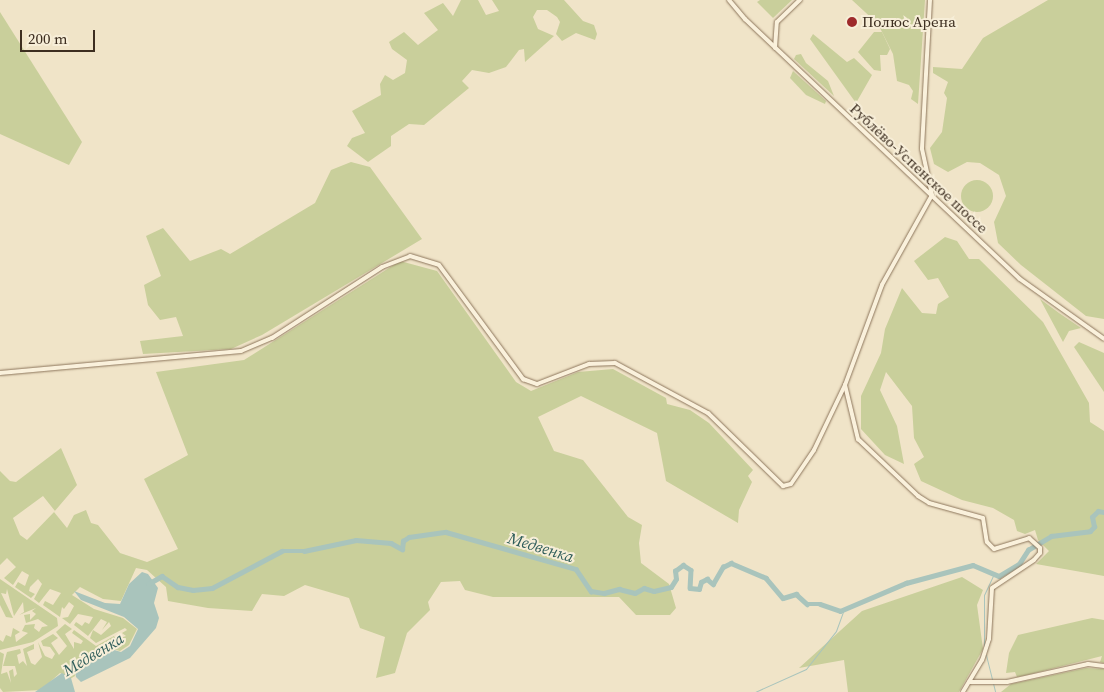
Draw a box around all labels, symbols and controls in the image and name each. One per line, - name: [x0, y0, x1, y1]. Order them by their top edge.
- place label: Полюс Арена: [862, 13, 956, 31]
- marker: Полюс Арена: [846, 16, 858, 28]
- scale bar: [22, 20, 98, 52]
- text: 200 m: [28, 28, 68, 49]
- street label: Рублёво-Успенское шоссе: [846, 99, 992, 237]
- water label: Медвенка: [506, 528, 576, 566]
- water label: Медвенка: [59, 628, 127, 680]

